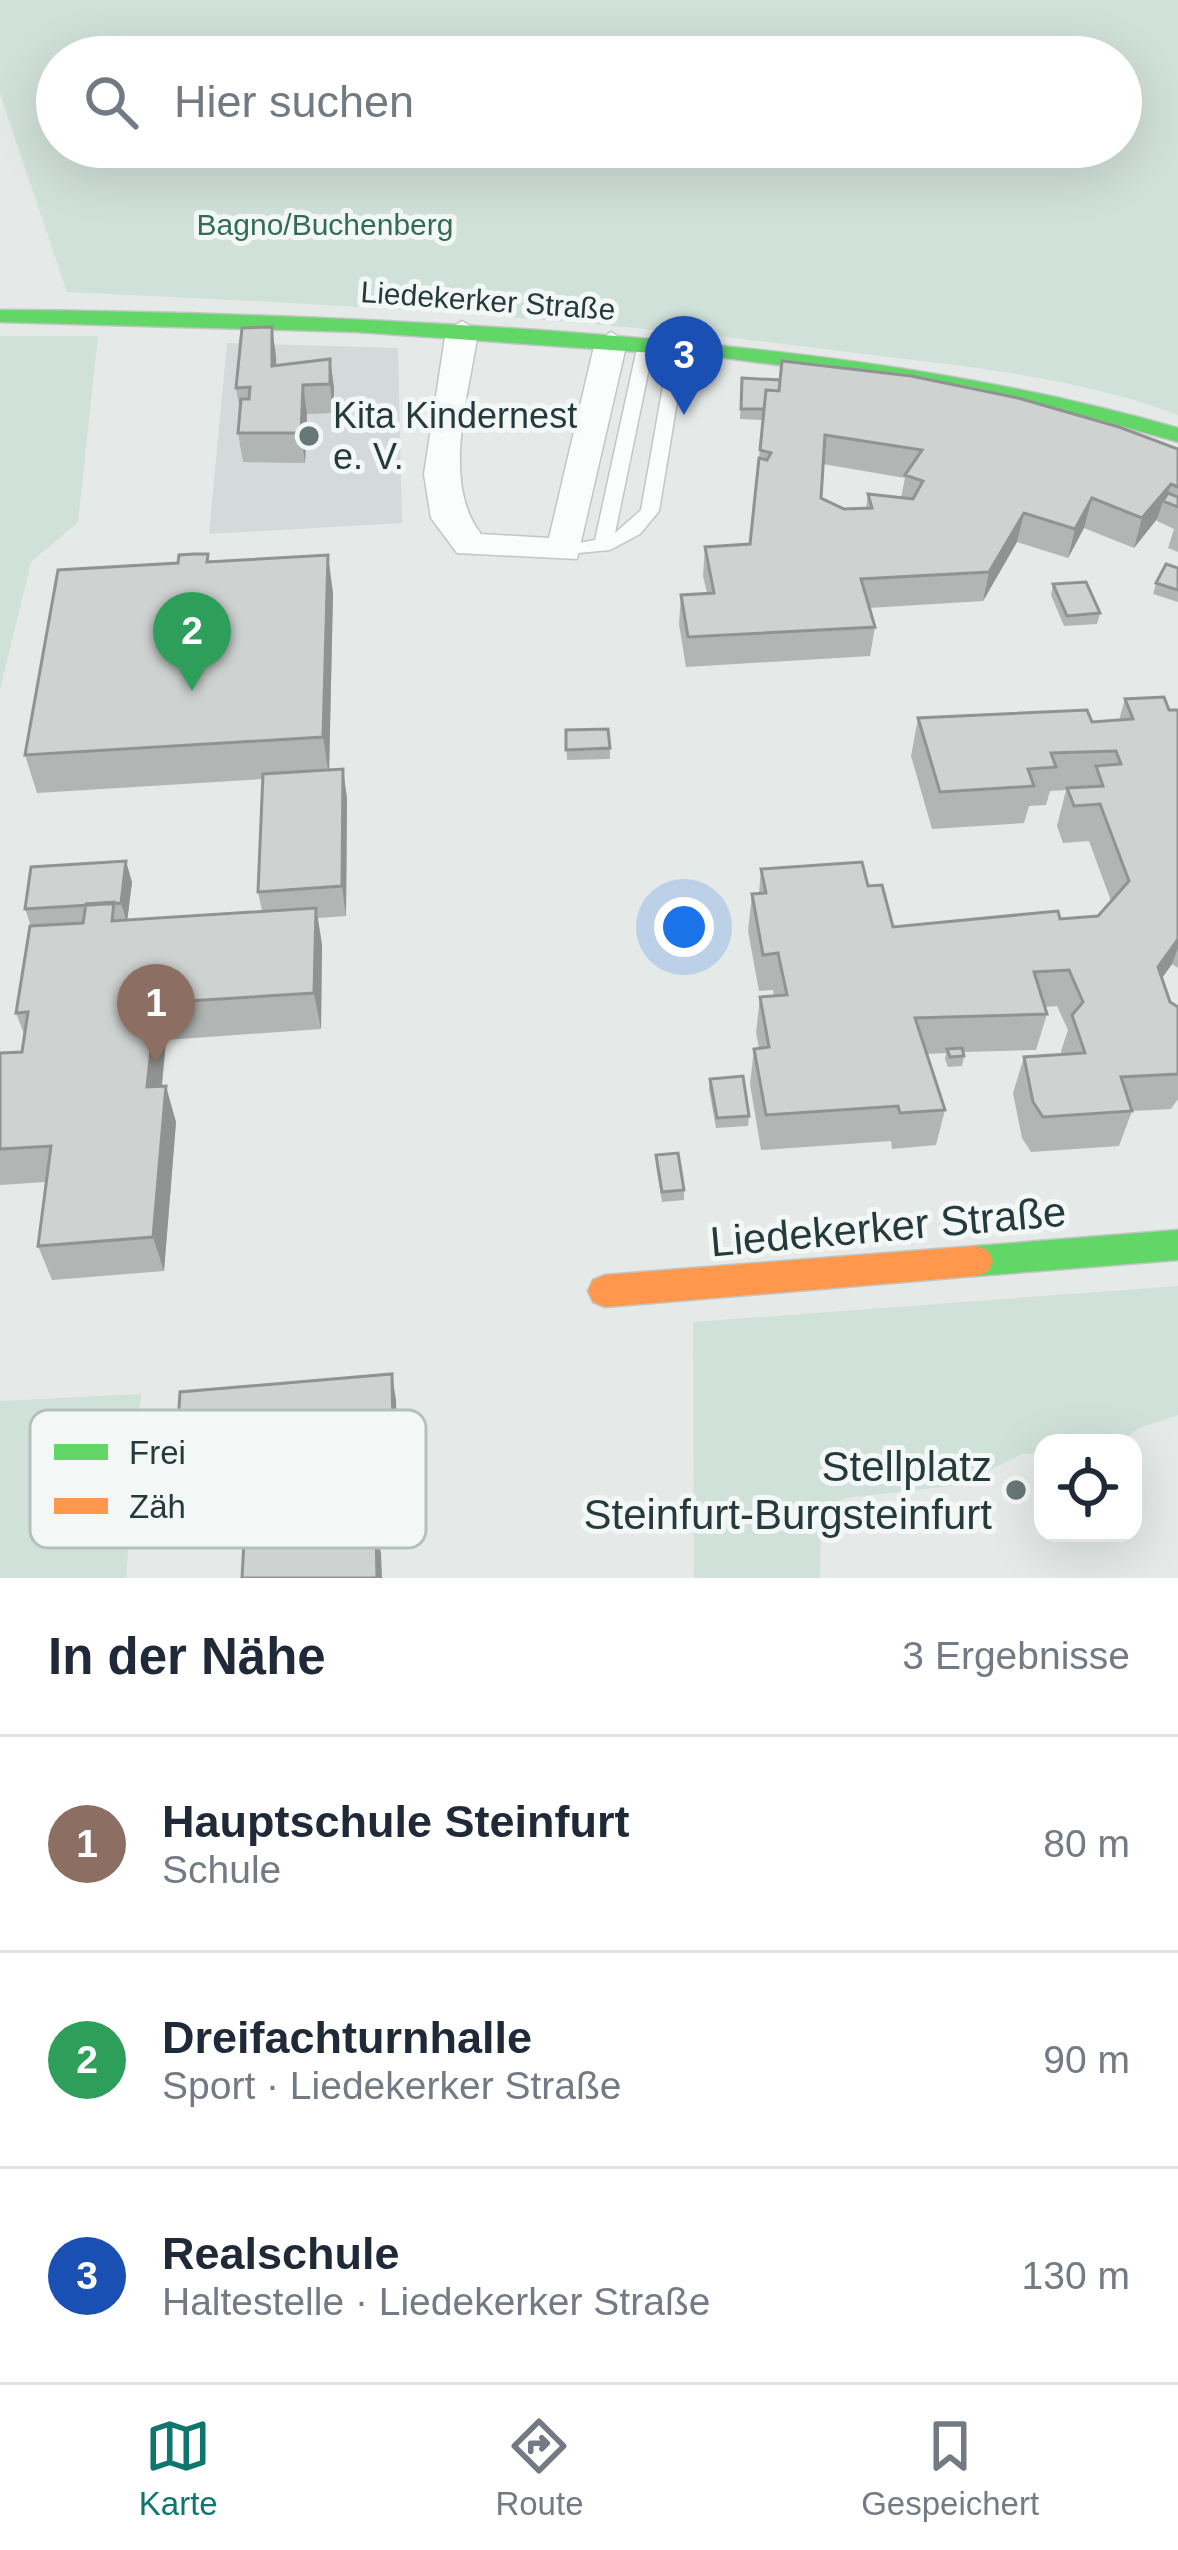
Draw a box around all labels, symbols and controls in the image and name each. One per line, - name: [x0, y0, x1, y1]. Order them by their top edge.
- search box: [36, 36, 1142, 168]
- icon: search: [78, 69, 144, 135]
- text: Hier suchen: [174, 76, 414, 127]
- park label: Bagno/Buchenberg: [197, 208, 453, 241]
- street label: Liedekerker Straße: [360, 275, 616, 326]
- pin: 3: [645, 316, 723, 415]
- place label: Kita Kindernest e. V.: [333, 395, 577, 477]
- marker: Kita Kindernest e. V.: [296, 423, 322, 449]
- pin: 2: [153, 592, 231, 691]
- your location: [654, 897, 714, 957]
- pin: 1: [117, 964, 195, 1063]
- street label: Liedekerker Straße: [708, 1188, 1068, 1265]
- legend: [30, 1410, 426, 1548]
- text: Frei: [129, 1434, 186, 1471]
- map controls: [1034, 1434, 1142, 1542]
- button: locate: [1034, 1434, 1142, 1542]
- place label: Stellplatz Steinfurt-Burgsteinfurt: [583, 1443, 992, 1538]
- marker: Stellplatz Steinfurt-Burgsteinfurt: [1003, 1477, 1029, 1503]
- text: Zäh: [129, 1488, 186, 1525]
- text: In der Nähe: [48, 1628, 326, 1685]
- text: 3 Ergebnisse: [902, 1634, 1130, 1677]
- text: Hauptschule Steinfurt: [162, 1796, 630, 1847]
- text: 1: [76, 1822, 98, 1865]
- text: 80 m: [1043, 1822, 1130, 1865]
- text: Schule: [162, 1848, 281, 1891]
- text: Dreifachturnhalle: [162, 2012, 532, 2063]
- text: 2: [76, 2038, 98, 2081]
- text: 90 m: [1043, 2038, 1130, 2081]
- text: Sport · Liedekerker Straße: [162, 2064, 622, 2107]
- text: Realschule: [162, 2228, 400, 2279]
- text: 3: [76, 2254, 98, 2297]
- text: 130 m: [1022, 2254, 1130, 2297]
- text: Haltestelle · Liedekerker Straße: [162, 2280, 710, 2323]
- tab: Karte: [139, 2413, 218, 2523]
- tab: Route: [495, 2413, 583, 2523]
- tab: Gespeichert: [861, 2413, 1039, 2523]

